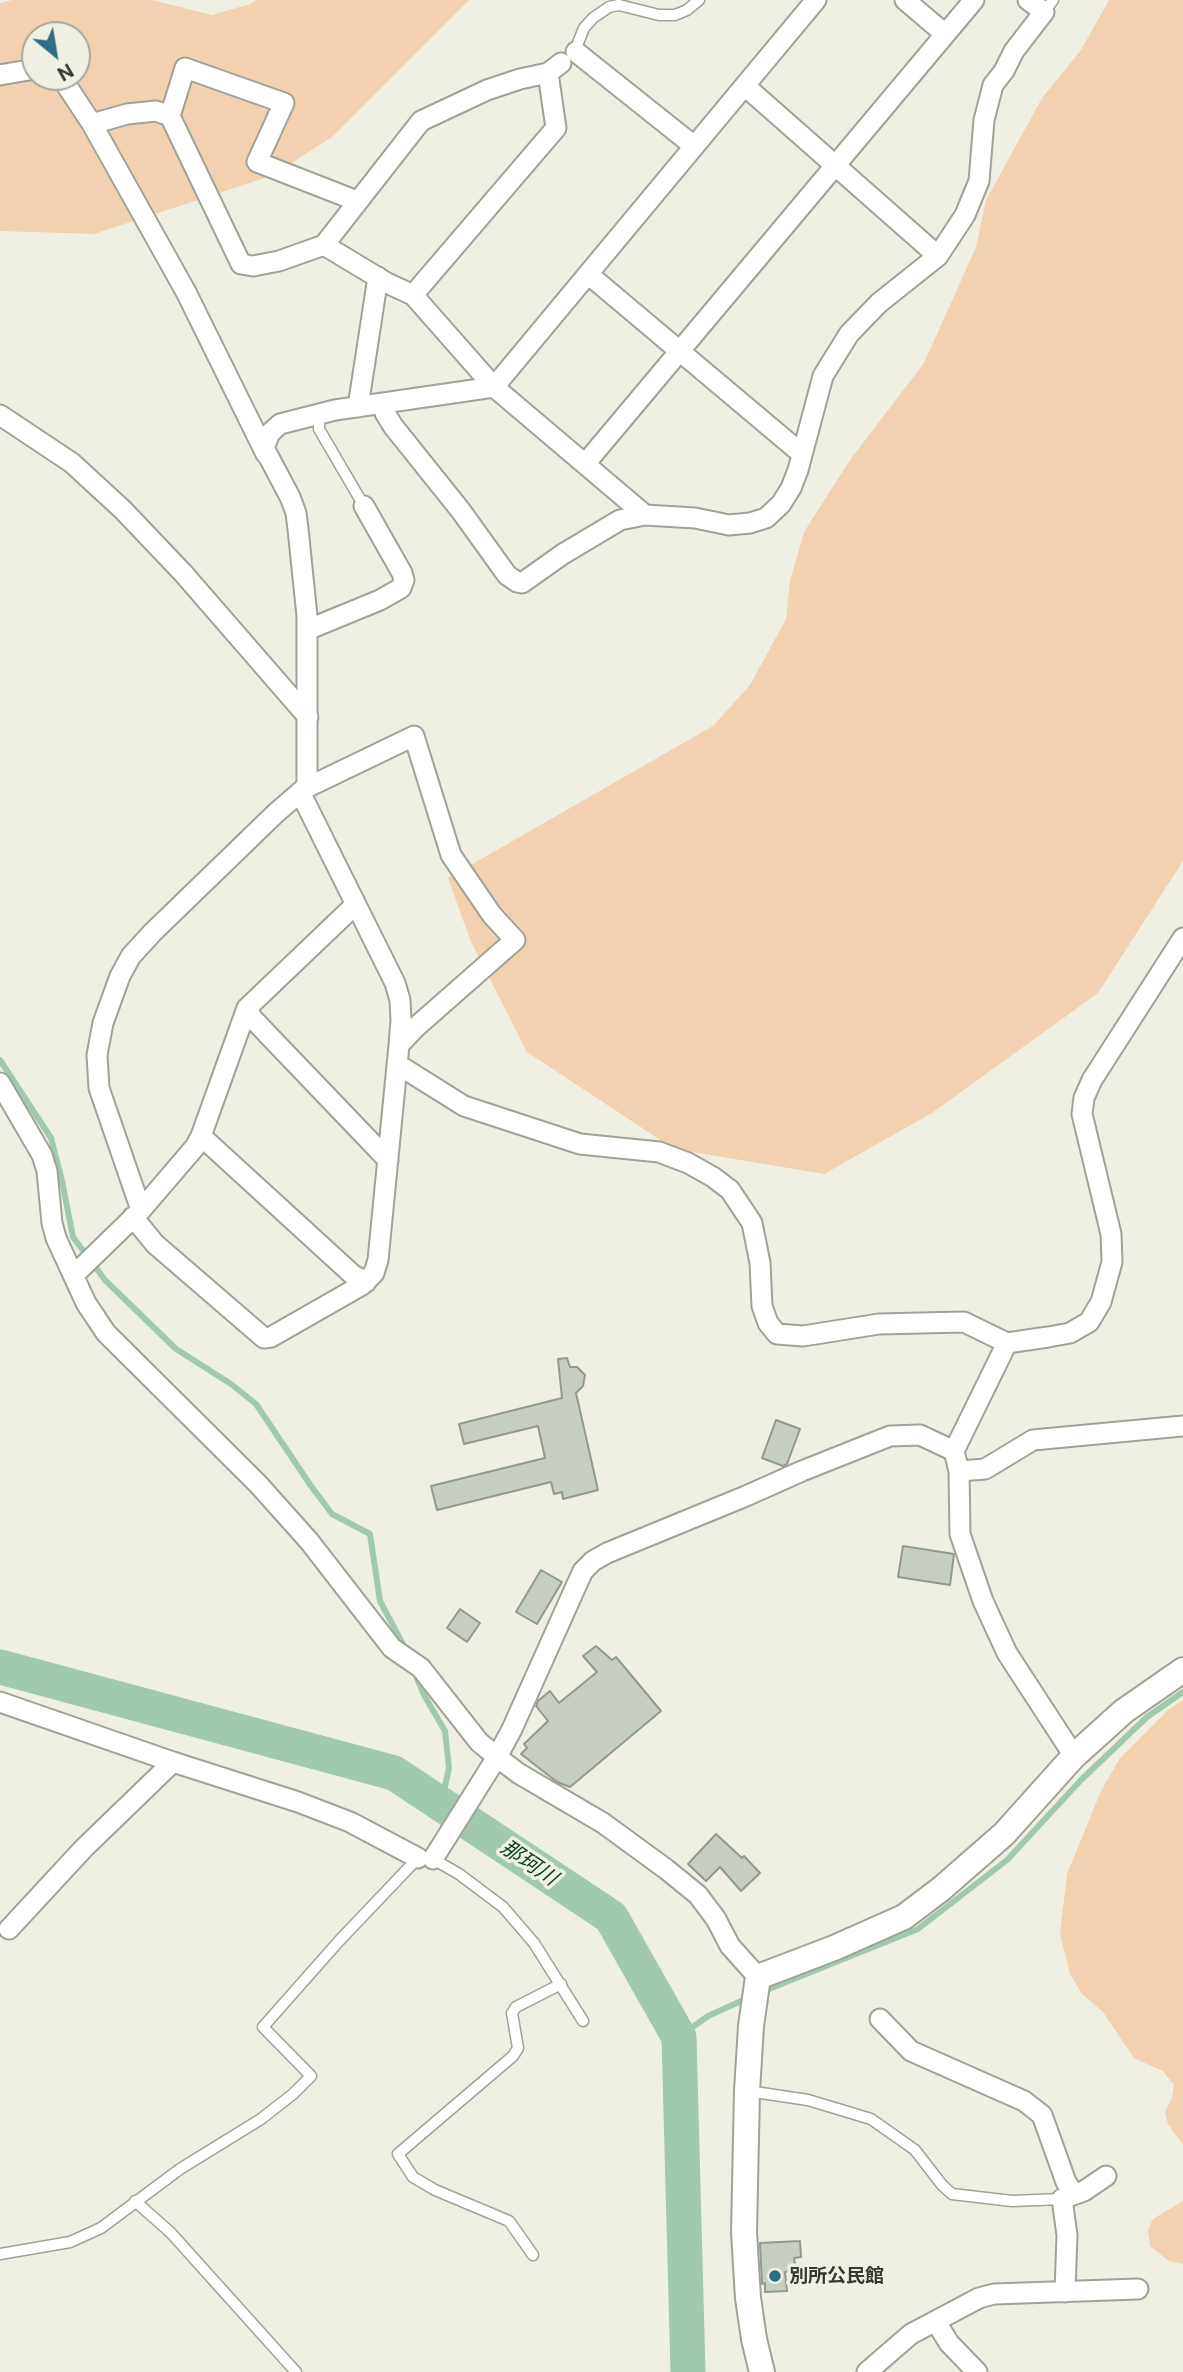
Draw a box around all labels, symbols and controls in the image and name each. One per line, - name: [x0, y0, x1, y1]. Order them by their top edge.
- north arrow: [21, 21, 91, 91]
- text: N: [54, 59, 77, 86]
- water label: 那珂川: [496, 1835, 562, 1891]
- place label: 別所公民館: [789, 2265, 884, 2287]
- marker: 別所公民館: [767, 2268, 783, 2284]

